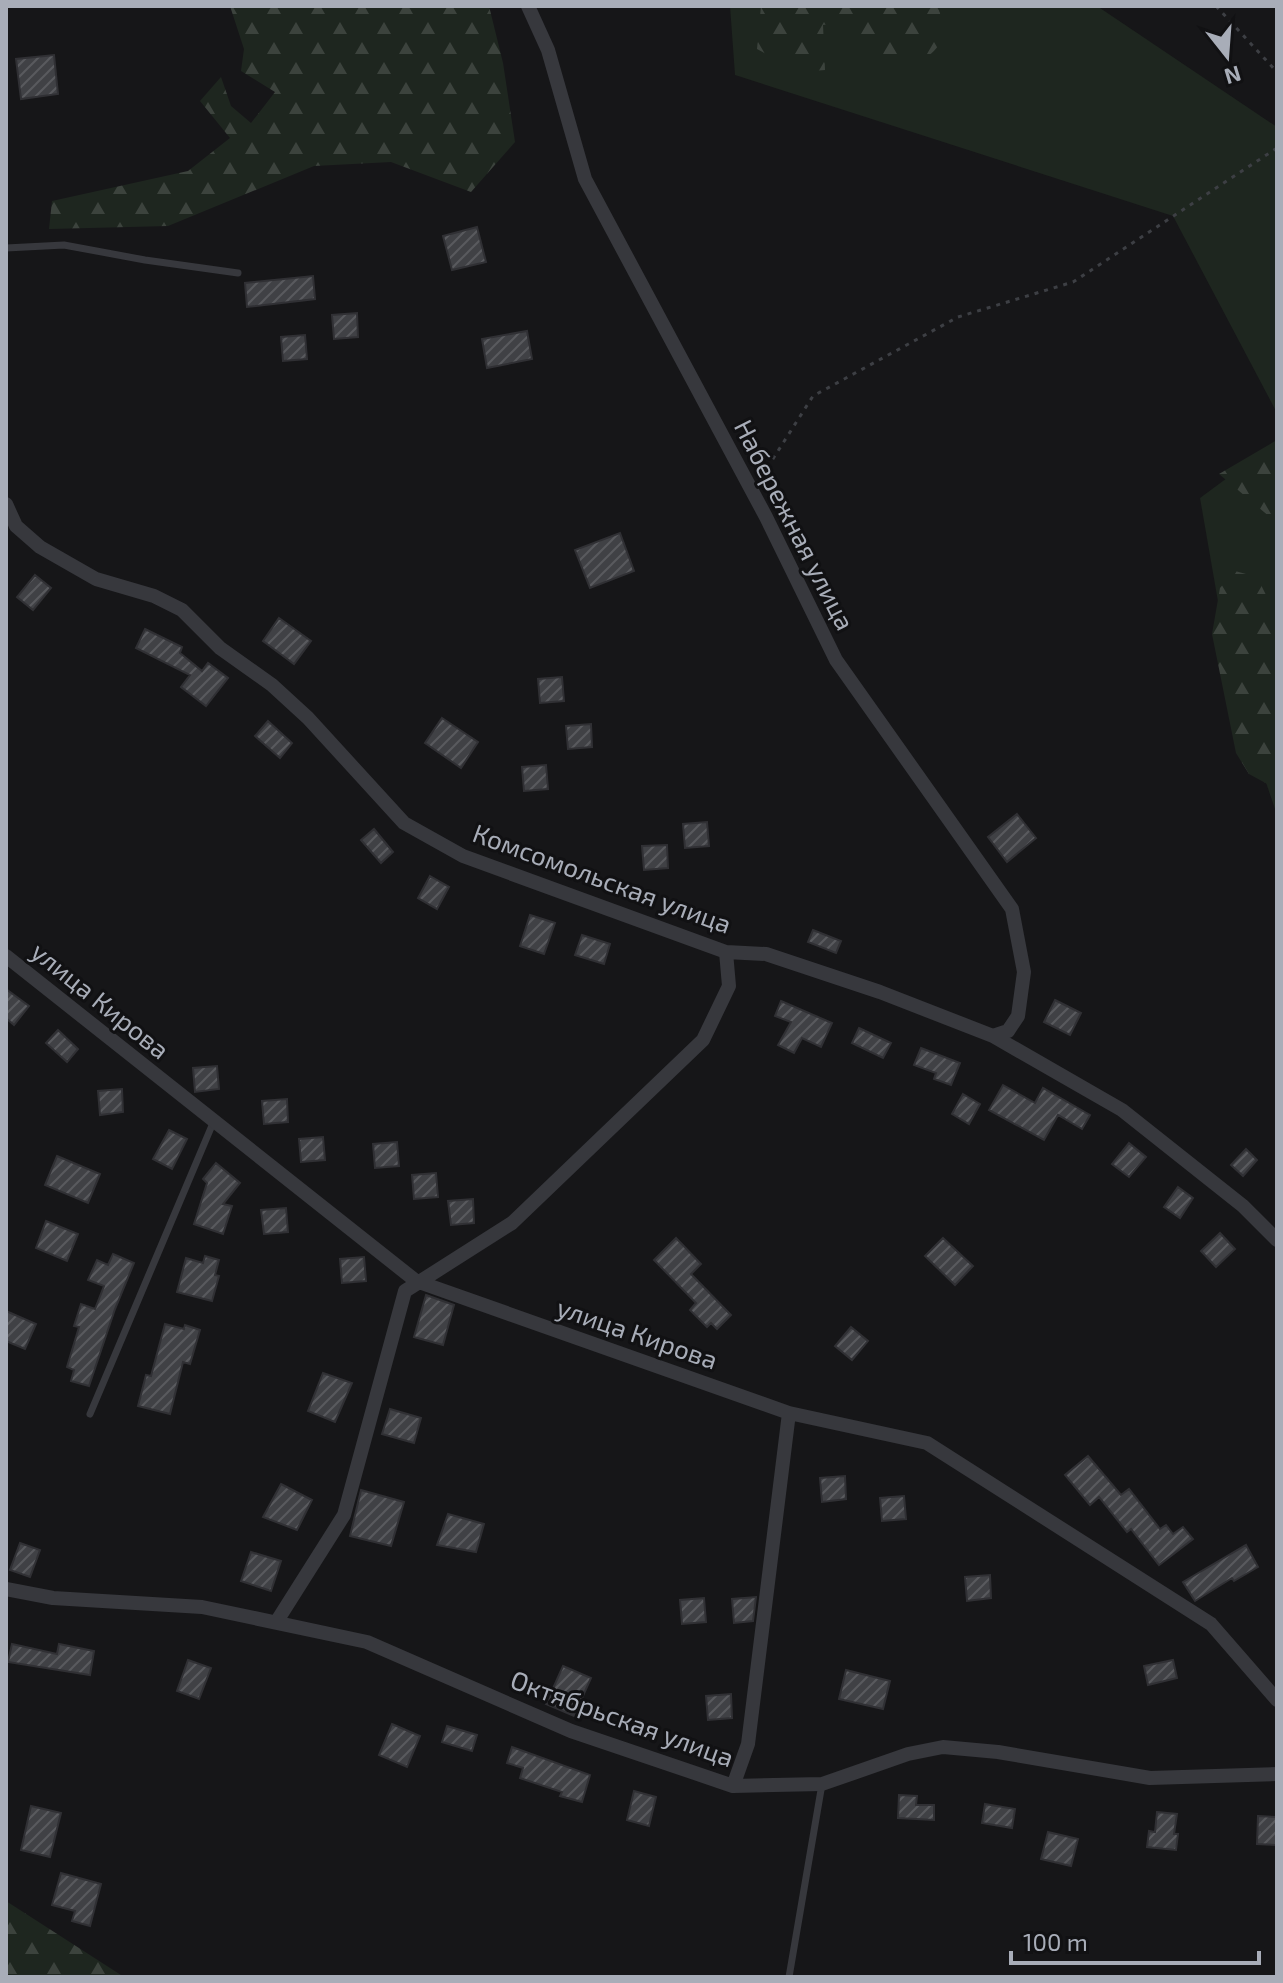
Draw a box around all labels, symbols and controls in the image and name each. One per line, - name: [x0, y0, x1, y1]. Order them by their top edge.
- north arrow: [1187, 16, 1267, 96]
- text: N: [1222, 61, 1245, 91]
- street label: Набережная улица: [728, 414, 862, 635]
- street label: Комсомольская улица: [469, 816, 736, 940]
- street label: улица Кирова: [25, 935, 176, 1066]
- street label: улица Кирова: [553, 1291, 722, 1376]
- street label: Октябрьская улица: [506, 1663, 738, 1773]
- scale bar: [1011, 1915, 1259, 1965]
- text: 100 m: [1023, 1927, 1088, 1956]

